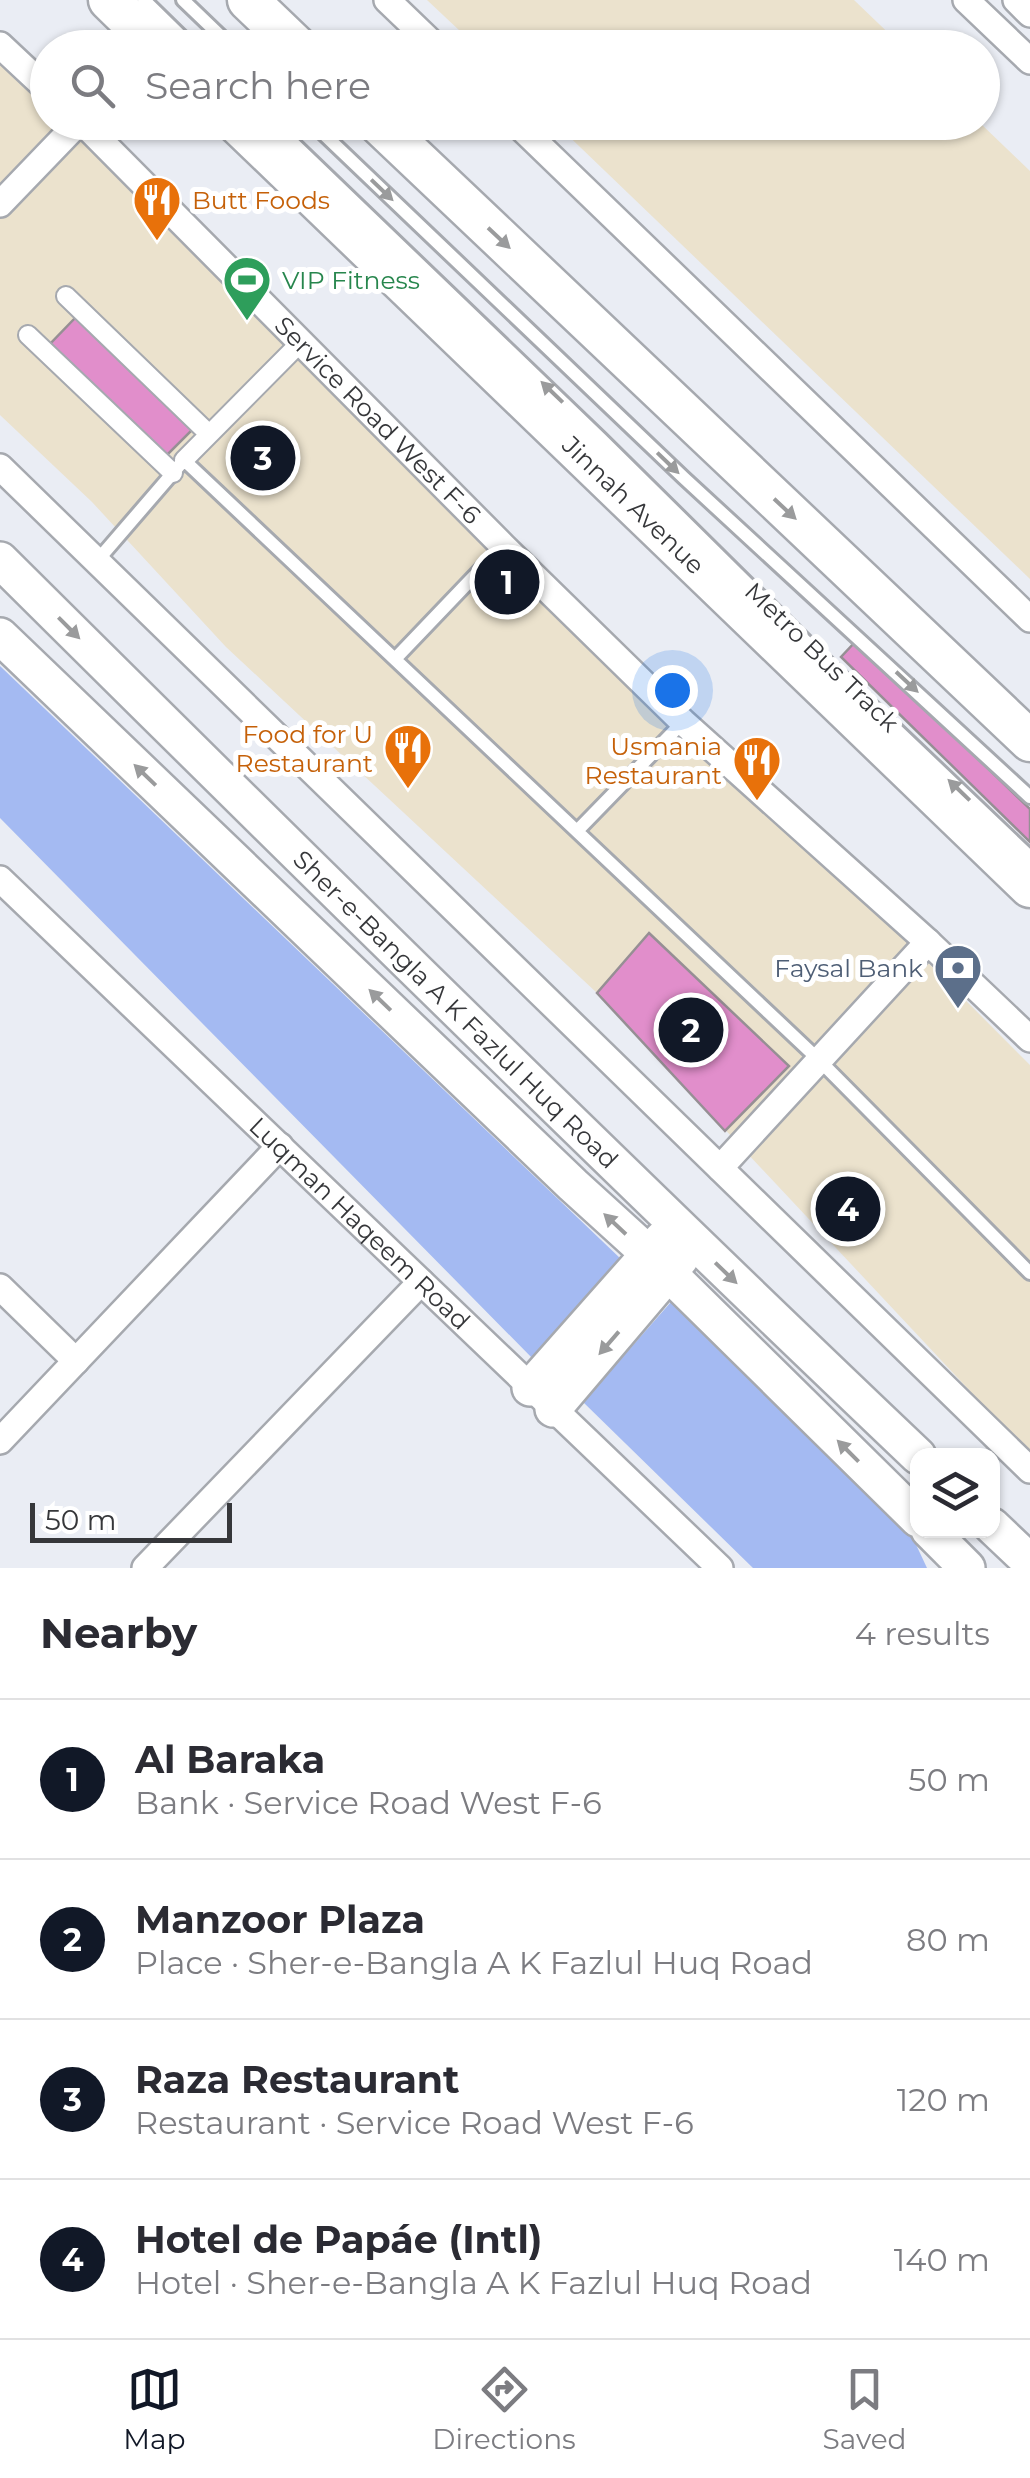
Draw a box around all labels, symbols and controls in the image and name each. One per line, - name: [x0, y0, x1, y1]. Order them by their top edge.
- search box: [30, 30, 1000, 140]
- icon: search: [65, 58, 120, 113]
- text: Search here: [145, 62, 371, 109]
- restaurant icon: Butt Foods: [131, 174, 183, 242]
- one-way arrow: [370, 178, 394, 201]
- place label: Butt Foods: [192, 185, 330, 215]
- one-way arrow: [486, 226, 510, 249]
- sports icon: VIP Fitness: [221, 254, 273, 322]
- place label: VIP Fitness: [282, 265, 420, 295]
- street label: Service Road West F-6: [269, 310, 487, 530]
- one-way arrow: [540, 380, 564, 404]
- pin: 3: [230, 420, 296, 496]
- street label: Jinnah Avenue: [556, 429, 711, 580]
- one-way arrow: [655, 450, 679, 474]
- one-way arrow: [773, 497, 797, 520]
- pin: 1: [474, 544, 540, 620]
- street label: Metro Bus Track: [739, 576, 905, 738]
- one-way arrow: [57, 616, 81, 640]
- your location: [647, 665, 698, 716]
- one-way arrow: [895, 670, 919, 693]
- place label: Food for U Restaurant: [236, 719, 373, 778]
- restaurant icon: Food for U Restaurant: [382, 722, 434, 790]
- place label: Usmania Restaurant: [585, 731, 722, 790]
- restaurant icon: Usmania Restaurant: [731, 734, 783, 802]
- one-way arrow: [133, 764, 157, 787]
- one-way arrow: [948, 779, 972, 802]
- street label: Sher-e-Bangla A K Fazlul Huq Road: [287, 844, 624, 1175]
- bank icon: Faysal Bank: [932, 942, 984, 1010]
- place label: Faysal Bank: [774, 953, 923, 983]
- one-way arrow: [368, 989, 392, 1012]
- pin: 2: [658, 992, 724, 1068]
- street label: Luqman Haqeem Road: [243, 1111, 476, 1336]
- pin: 4: [816, 1172, 880, 1246]
- one-way arrow: [603, 1213, 627, 1236]
- one-way arrow: [714, 1261, 738, 1284]
- one-way arrow: [598, 1330, 620, 1355]
- one-way arrow: [837, 1439, 861, 1463]
- map controls: [910, 1448, 1000, 1538]
- button: layers: [910, 1448, 1000, 1538]
- scale bar: [30, 1498, 232, 1542]
- text: 50 m: [45, 1503, 116, 1537]
- text: Nearby: [40, 1607, 197, 1659]
- text: 4 results: [855, 1614, 990, 1653]
- text: Al Baraka: [135, 1736, 325, 1783]
- text: 1: [66, 1760, 79, 1799]
- text: 50 m: [908, 1760, 990, 1799]
- text: Bank · Service Road West F-6: [135, 1783, 602, 1822]
- text: Manzoor Plaza: [135, 1896, 425, 1943]
- text: 2: [63, 1920, 82, 1959]
- text: 80 m: [906, 1920, 990, 1959]
- text: Place · Sher-e-Bangla A K Fazlul Huq Road: [135, 1943, 813, 1982]
- text: Raza Restaurant: [135, 2056, 460, 2103]
- text: 3: [63, 2080, 82, 2119]
- text: 120 m: [897, 2080, 990, 2119]
- text: Restaurant · Service Road West F-6: [135, 2103, 694, 2142]
- text: Hotel de Papáe (Intl): [135, 2216, 542, 2263]
- text: 4: [61, 2240, 84, 2279]
- text: 140 m: [894, 2240, 990, 2279]
- text: Hotel · Sher-e-Bangla A K Fazlul Huq Road: [135, 2263, 812, 2302]
- tab: Map: [123, 2362, 186, 2456]
- tab: Directions: [432, 2362, 576, 2456]
- tab: Saved: [822, 2362, 907, 2456]

